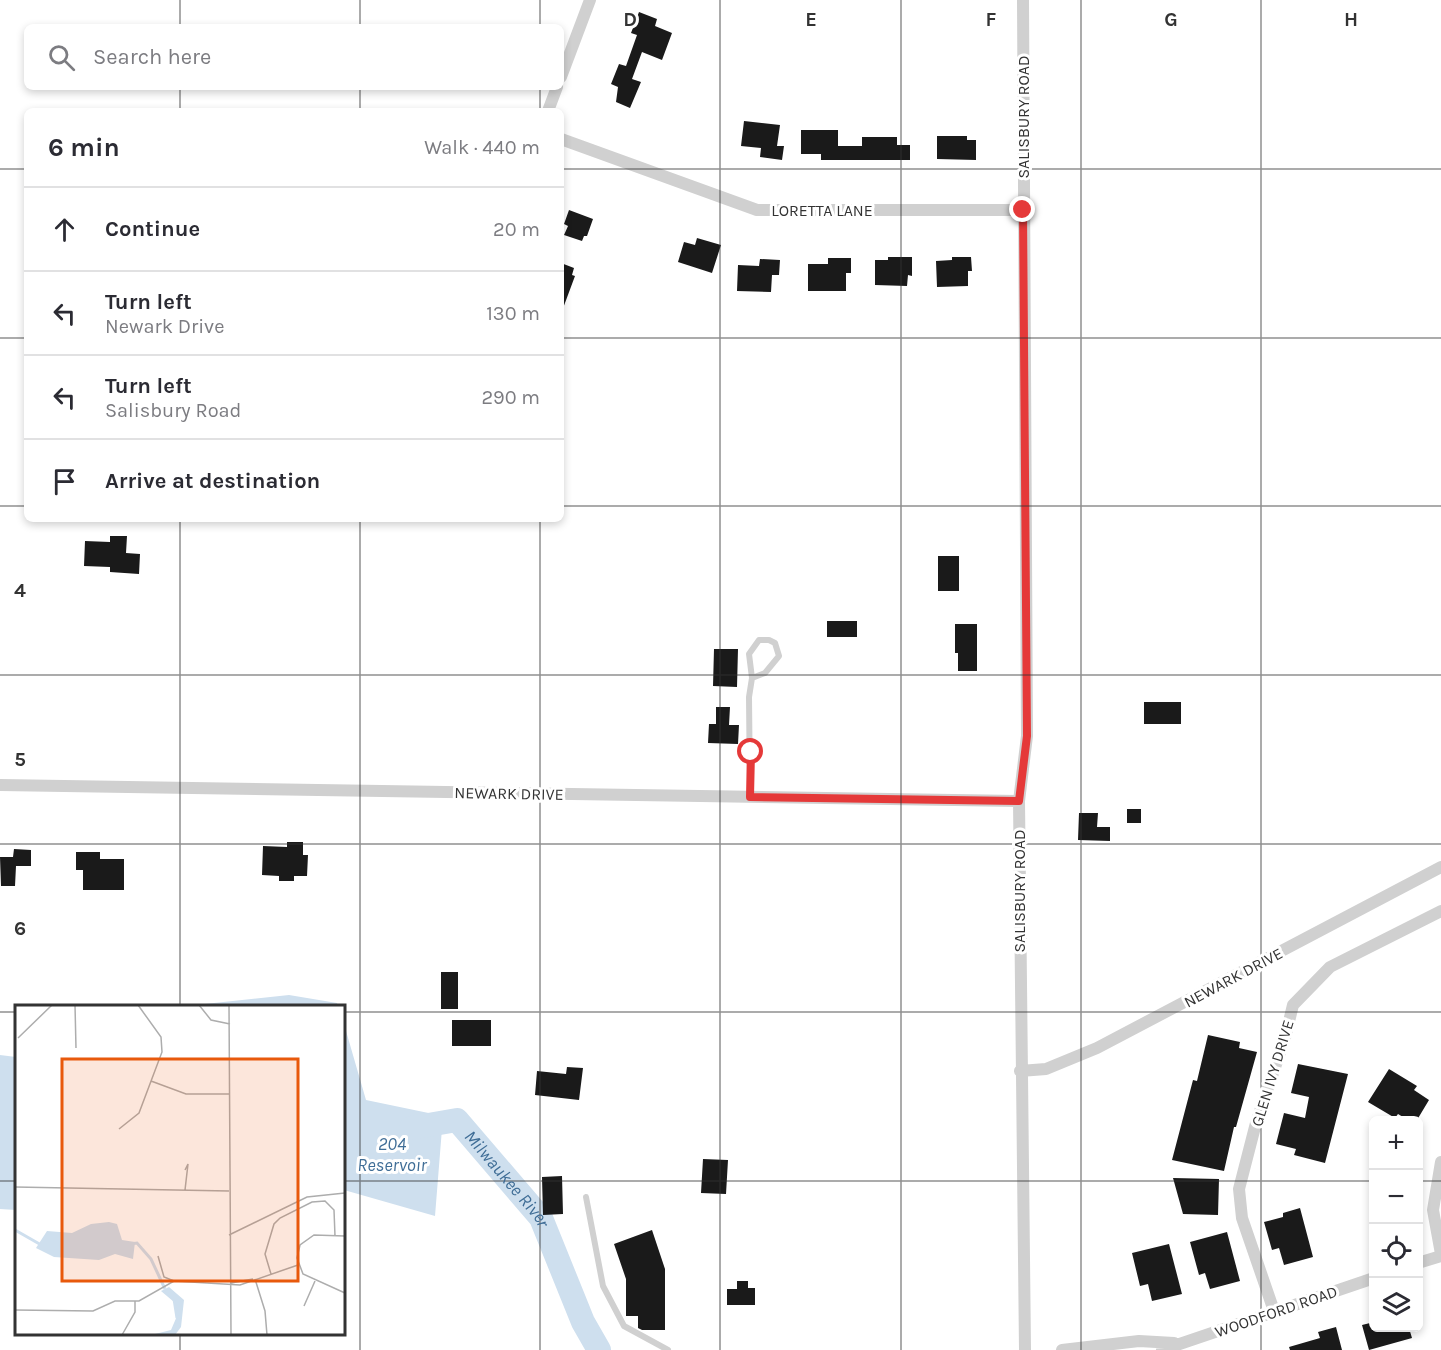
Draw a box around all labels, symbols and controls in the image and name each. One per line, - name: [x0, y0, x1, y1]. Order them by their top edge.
- text: D: [623, 8, 637, 31]
- text: E: [805, 8, 817, 31]
- text: F: [986, 8, 997, 31]
- text: G: [1164, 8, 1178, 31]
- text: H: [1344, 8, 1358, 31]
- search box: [24, 24, 564, 90]
- icon: search: [45, 41, 78, 74]
- text: Search here: [93, 44, 211, 70]
- street label: SALISBURY ROAD: [1014, 55, 1033, 179]
- text: 6 min: [48, 132, 120, 163]
- text: Walk · 440 m: [424, 136, 540, 159]
- route end: [1009, 196, 1035, 222]
- street label: LORETTA LANE: [771, 201, 873, 220]
- icon: ahead: [48, 213, 81, 246]
- text: Continue: [105, 216, 200, 242]
- text: 20 m: [493, 218, 540, 241]
- text: Turn left: [105, 289, 192, 315]
- icon: left: [48, 297, 81, 330]
- text: 130 m: [486, 302, 540, 325]
- text: Newark Drive: [105, 315, 224, 338]
- text: Turn left: [105, 373, 192, 399]
- icon: left: [48, 381, 81, 414]
- text: 290 m: [481, 386, 540, 409]
- text: Salisbury Road: [105, 399, 241, 422]
- icon: arrive: [48, 465, 81, 498]
- text: Arrive at destination: [105, 468, 320, 494]
- text: 4: [14, 579, 26, 602]
- route start: [737, 738, 763, 764]
- text: 5: [14, 748, 26, 771]
- street label: NEWARK DRIVE: [454, 783, 564, 804]
- street label: SALISBURY ROAD: [1010, 829, 1029, 953]
- text: 6: [14, 917, 26, 940]
- street label: NEWARK DRIVE: [1181, 943, 1286, 1011]
- inset map: [15, 1005, 345, 1335]
- street label: GLEN IVY DRIVE: [1247, 1018, 1298, 1129]
- map controls: [1369, 1116, 1423, 1332]
- button: +: [1369, 1116, 1423, 1170]
- water label: Milwaukee River: [460, 1126, 555, 1231]
- water label: 204 Reservoir: [357, 1133, 427, 1176]
- button: −: [1369, 1170, 1423, 1224]
- button: locate: [1369, 1224, 1423, 1278]
- button: layers: [1369, 1278, 1423, 1332]
- street label: WOODFORD ROAD: [1212, 1282, 1340, 1341]

